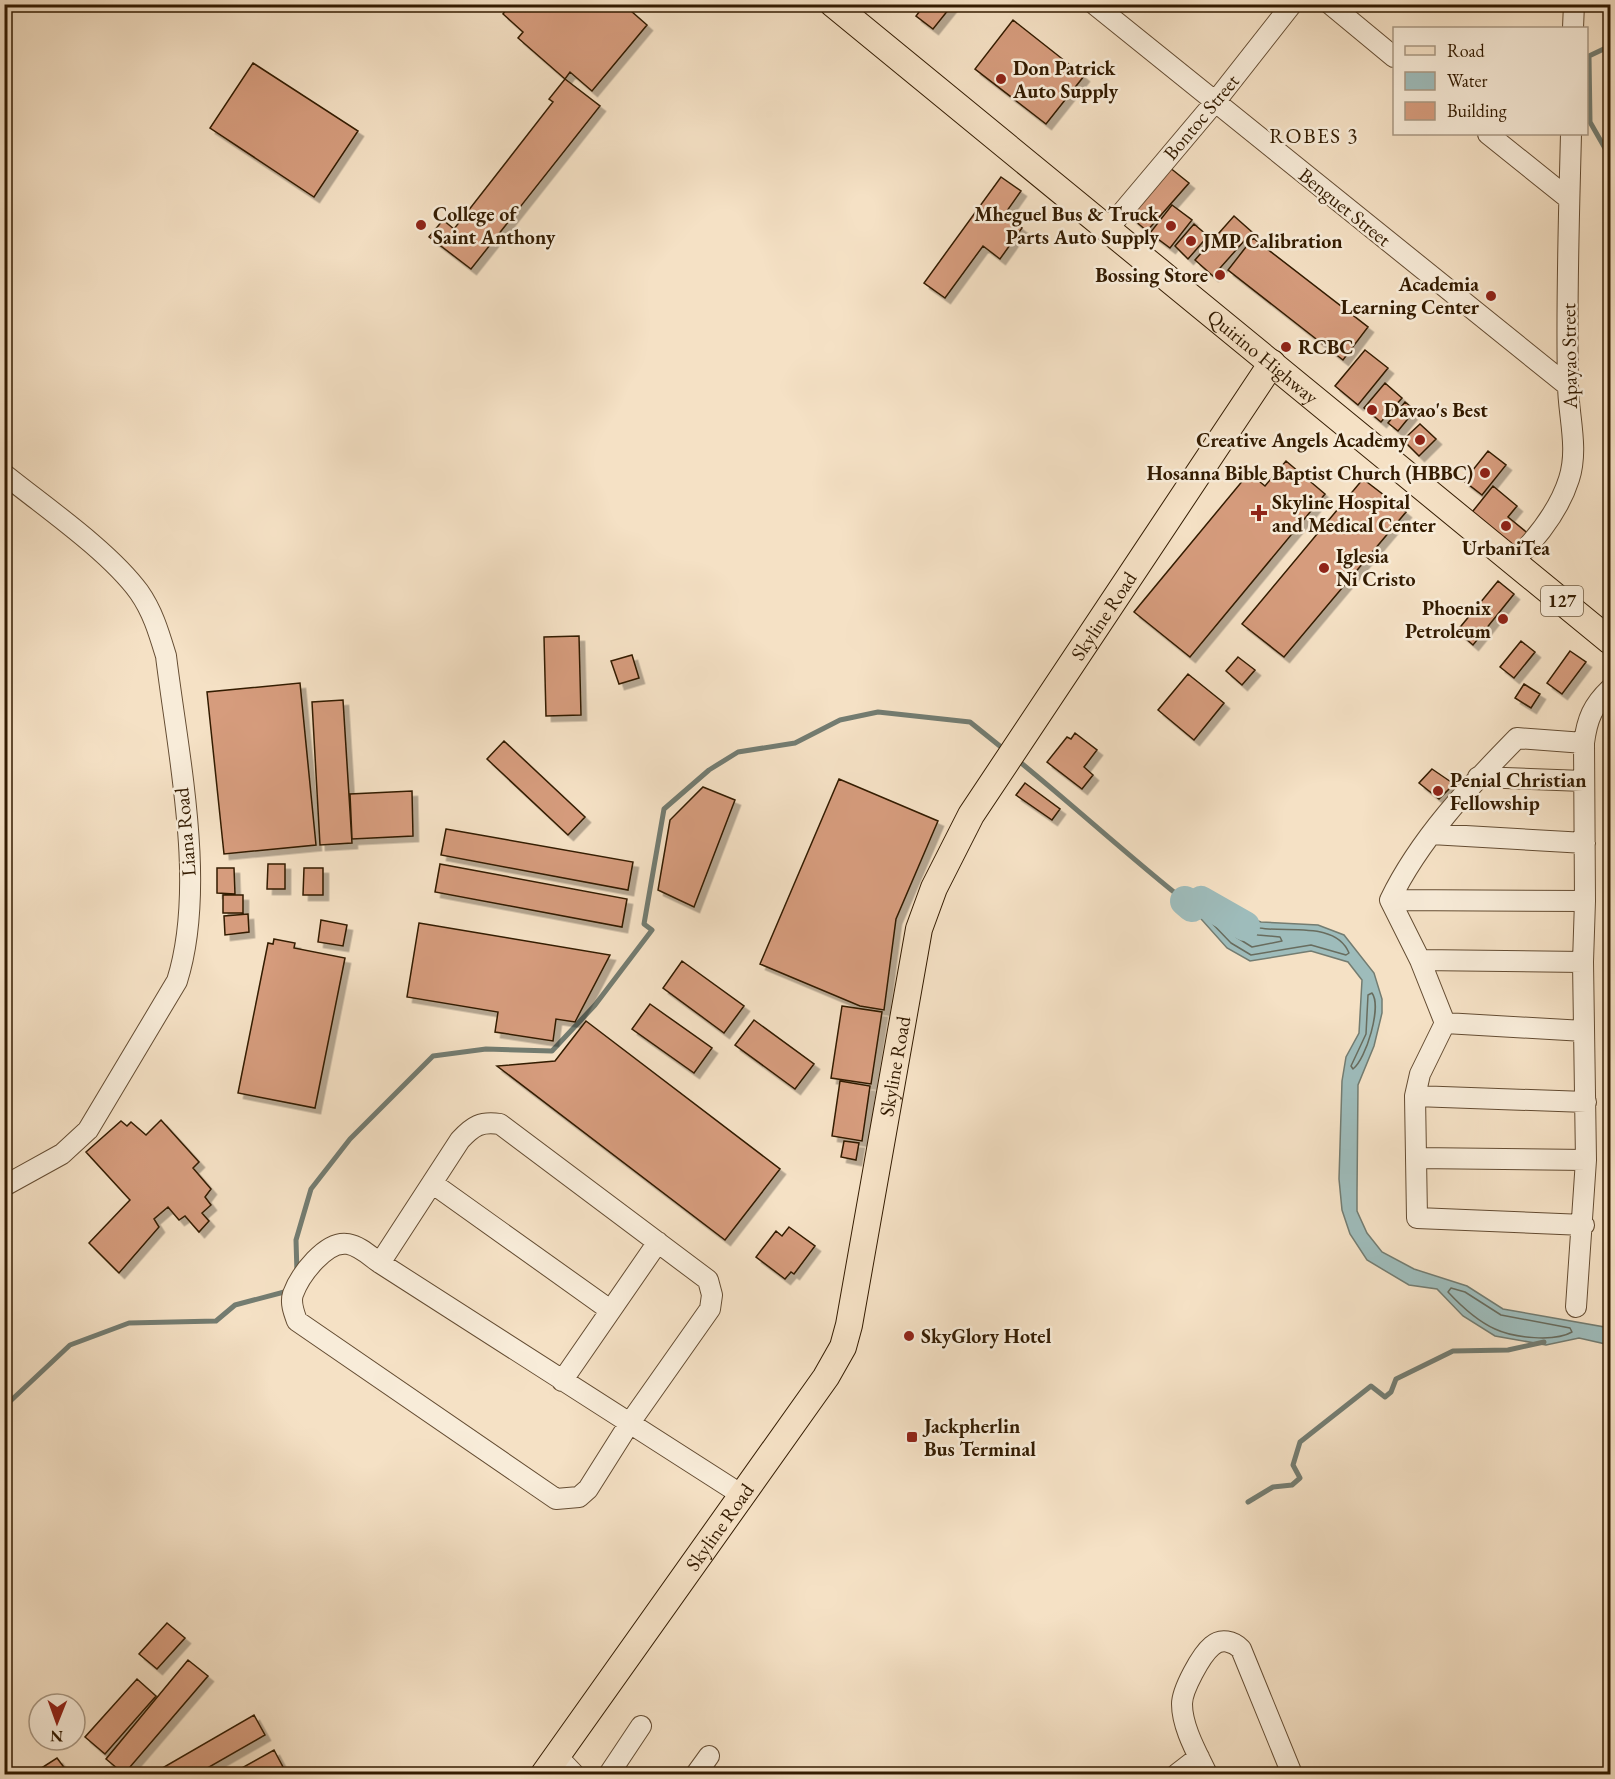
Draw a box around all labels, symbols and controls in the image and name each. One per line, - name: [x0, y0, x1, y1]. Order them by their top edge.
- legend: [1393, 27, 1588, 135]
- text: Road: [1447, 39, 1486, 62]
- place label: Don Patrick Auto Supply: [1012, 55, 1119, 104]
- street label: Bontoc Street: [1157, 68, 1245, 165]
- text: Water: [1447, 69, 1488, 92]
- marker: Don Patrick Auto Supply: [994, 72, 1008, 86]
- text: Building: [1447, 99, 1507, 122]
- district label: ROBES 3: [1269, 122, 1359, 149]
- street label: Benguet Street: [1294, 162, 1397, 253]
- place label: College of Saint Anthony: [433, 201, 556, 250]
- place label: Mheguel Bus & Truck Parts Auto Supply: [974, 201, 1160, 250]
- marker: College of Saint Anthony: [414, 218, 428, 232]
- marker: Mheguel Bus & Truck Parts Auto Supply: [1164, 219, 1178, 233]
- place label: JMP Calibration: [1201, 228, 1343, 254]
- marker: JMP Calibration: [1184, 234, 1198, 248]
- place label: Bossing Store: [1095, 262, 1208, 288]
- marker: Bossing Store: [1213, 268, 1227, 282]
- place label: Academia Learning Center: [1341, 271, 1480, 320]
- marker: Academia Learning Center: [1484, 289, 1498, 303]
- street label: Apayao Street: [1555, 302, 1583, 410]
- street label: Quirino Highway: [1202, 303, 1324, 410]
- place label: RCBC: [1298, 334, 1354, 360]
- marker: RCBC: [1279, 340, 1293, 354]
- place label: Davao's Best: [1384, 397, 1488, 423]
- marker: Davao's Best: [1365, 403, 1379, 417]
- place label: Creative Angels Academy: [1196, 427, 1408, 453]
- marker: Creative Angels Academy: [1413, 433, 1427, 447]
- place label: Hosanna Bible Baptist Church (HBBC): [1147, 460, 1473, 486]
- marker: Hosanna Bible Baptist Church (HBBC): [1478, 466, 1492, 480]
- place label: Skyline Hospital and Medical Center: [1272, 489, 1437, 538]
- marker: Skyline Hospital and Medical Center: [1250, 504, 1268, 522]
- marker: UrbaniTea: [1499, 519, 1513, 533]
- place label: UrbaniTea: [1462, 535, 1550, 561]
- place label: Iglesia Ni Cristo: [1336, 543, 1416, 592]
- marker: Iglesia Ni Cristo: [1317, 561, 1331, 575]
- street label: Skyline Road: [1065, 566, 1143, 665]
- road number: 127: [1541, 586, 1583, 616]
- place label: Phoenix Petroleum: [1405, 595, 1491, 644]
- marker: Phoenix Petroleum: [1496, 612, 1510, 626]
- place label: Penial Christian Fellowship: [1450, 767, 1587, 816]
- marker: Penial Christian Fellowship: [1431, 784, 1445, 798]
- street label: Liana Road: [168, 786, 202, 877]
- street label: Skyline Road: [873, 1013, 917, 1118]
- place label: SkyGlory Hotel: [921, 1323, 1052, 1349]
- marker: SkyGlory Hotel: [902, 1329, 916, 1343]
- place label: Jackpherlin Bus Terminal: [922, 1413, 1036, 1462]
- marker: Jackpherlin Bus Terminal: [905, 1430, 919, 1444]
- street label: Skyline Road: [679, 1477, 760, 1576]
- north arrow: [27, 1692, 87, 1752]
- text: N: [50, 1726, 63, 1747]

